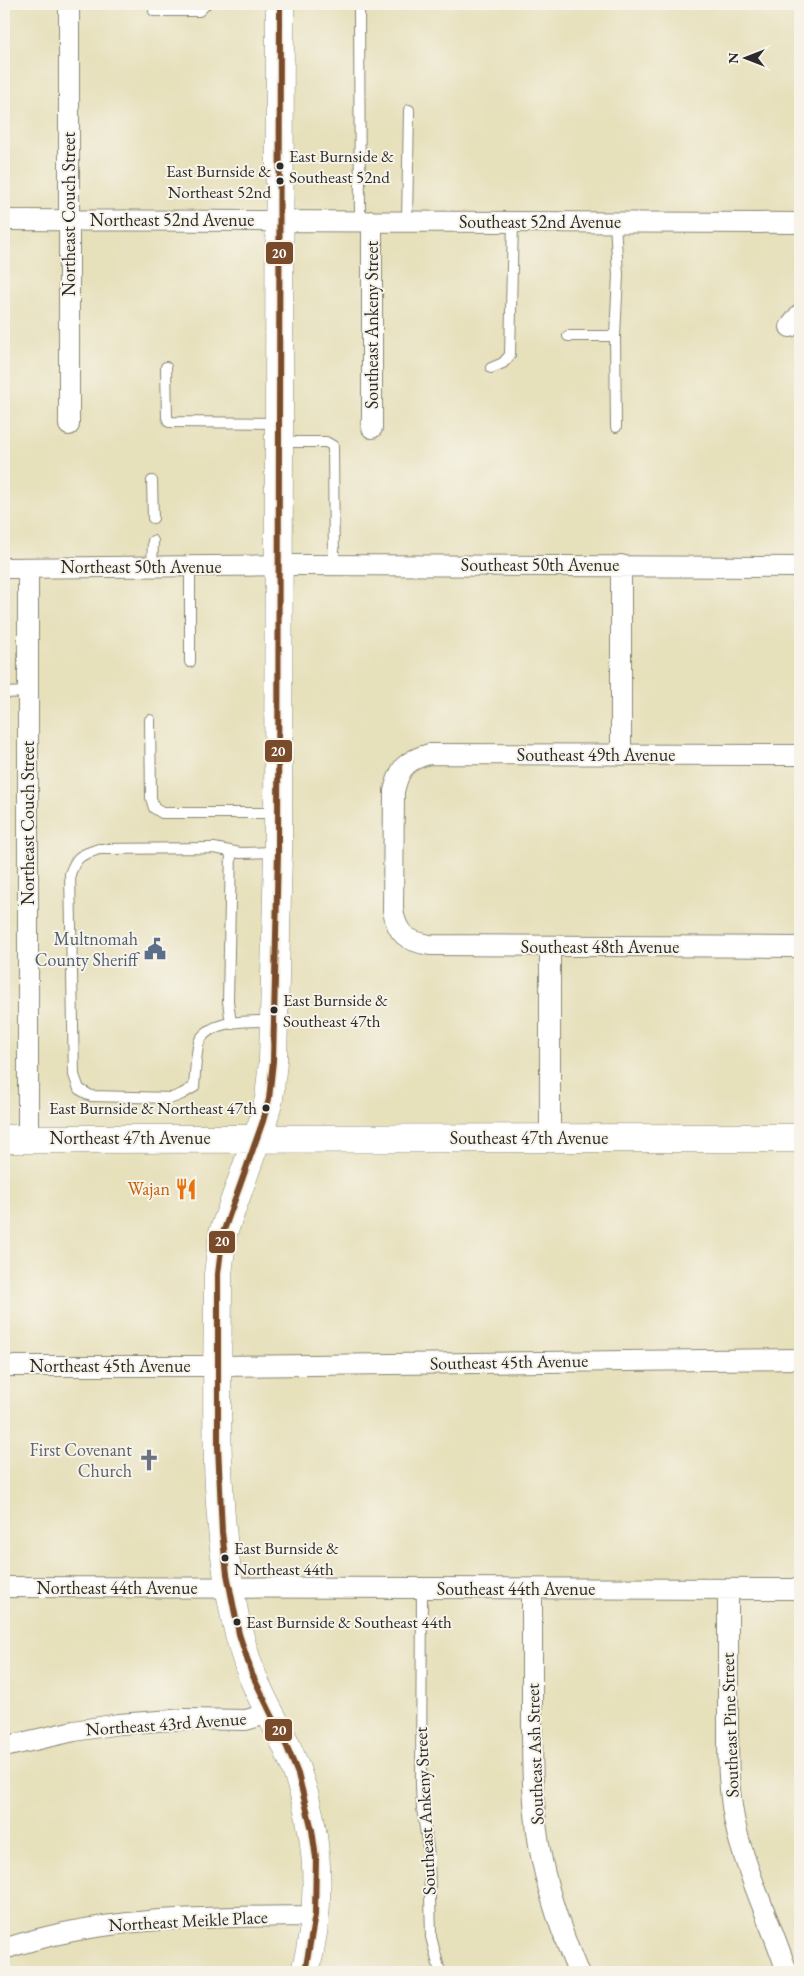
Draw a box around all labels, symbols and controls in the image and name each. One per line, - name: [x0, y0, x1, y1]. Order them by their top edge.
- north arrow: [722, 32, 772, 82]
- text: N: [724, 52, 742, 64]
- street label: Northeast Couch Street: [57, 132, 80, 296]
- place label: East Burnside & Southeast 52nd: [289, 145, 394, 188]
- place label: East Burnside & Northeast 52nd: [166, 160, 271, 203]
- marker: East Burnside & Southeast 52nd: [275, 161, 285, 171]
- marker: East Burnside & Northeast 52nd: [275, 176, 285, 186]
- street label: Northeast 52nd Avenue: [90, 208, 254, 231]
- street label: Southeast 52nd Avenue: [459, 210, 621, 233]
- line badge: 20: [265, 241, 294, 265]
- street label: Southeast Ankeny Street: [360, 241, 383, 409]
- text: 20: [272, 244, 287, 262]
- street label: Southeast 50th Avenue: [461, 553, 619, 576]
- street label: Northeast 50th Avenue: [61, 555, 221, 578]
- line badge: 20: [264, 739, 293, 763]
- street label: Northeast Couch Street: [16, 741, 39, 905]
- text: 20: [271, 742, 286, 760]
- street label: Southeast 49th Avenue: [517, 743, 675, 766]
- place label: Multnomah County Sheriff: [35, 927, 141, 971]
- street label: Southeast 48th Avenue: [521, 935, 679, 958]
- public building icon: Multnomah County Sheriff: [142, 936, 168, 962]
- place label: East Burnside & Southeast 47th: [283, 989, 388, 1032]
- marker: East Burnside & Southeast 47th: [269, 1005, 279, 1015]
- place label: East Burnside & Northeast 47th: [49, 1097, 257, 1119]
- marker: East Burnside & Northeast 47th: [261, 1103, 271, 1113]
- street label: Northeast 47th Avenue: [50, 1126, 210, 1149]
- street label: Southeast 47th Avenue: [450, 1126, 608, 1149]
- restaurant icon: Wajan: [173, 1176, 199, 1202]
- place label: Wajan: [128, 1177, 170, 1200]
- line badge: 20: [208, 1230, 236, 1254]
- text: 20: [215, 1232, 230, 1250]
- street label: Southeast 45th Avenue: [430, 1349, 588, 1374]
- street label: Northeast 45th Avenue: [30, 1354, 190, 1377]
- place label: First Covenant Church: [30, 1438, 132, 1482]
- church icon: First Covenant Church: [136, 1447, 162, 1473]
- place label: East Burnside & Northeast 44th: [234, 1537, 339, 1580]
- marker: East Burnside & Northeast 44th: [220, 1553, 230, 1563]
- street label: Northeast 44th Avenue: [37, 1576, 197, 1599]
- street label: Southeast 44th Avenue: [437, 1577, 595, 1600]
- place label: East Burnside & Southeast 44th: [246, 1611, 452, 1633]
- marker: East Burnside & Southeast 44th: [232, 1617, 242, 1627]
- street label: Southeast Pine Street: [715, 1652, 744, 1798]
- street label: Southeast Ash Street: [521, 1682, 548, 1825]
- street label: Northeast 43rd Avenue: [85, 1706, 247, 1741]
- line badge: 20: [264, 1718, 293, 1742]
- text: 20: [272, 1721, 287, 1739]
- street label: Southeast Ankeny Street: [409, 1726, 440, 1896]
- street label: Northeast Meikle Place: [108, 1905, 268, 1936]

